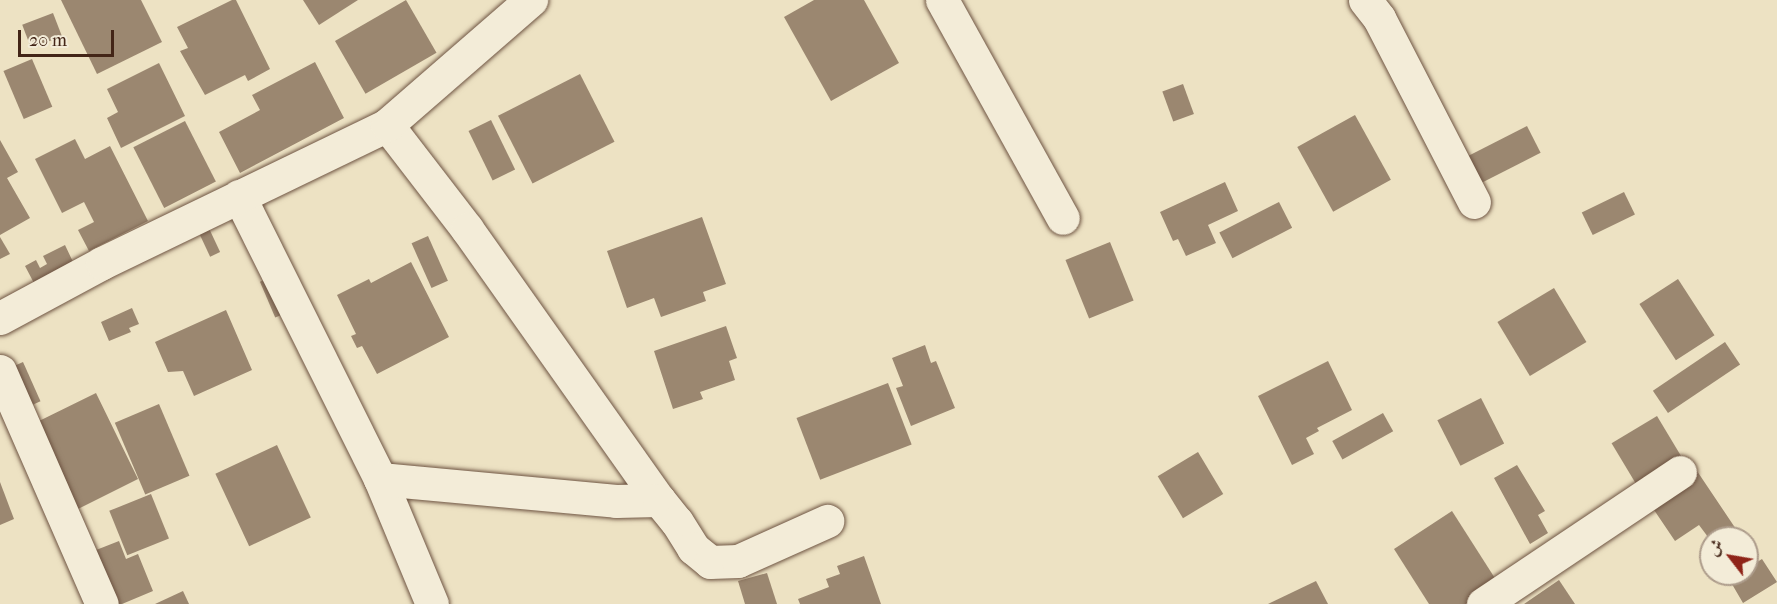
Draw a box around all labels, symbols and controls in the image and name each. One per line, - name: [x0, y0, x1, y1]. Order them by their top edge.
- scale bar: [21, 18, 117, 56]
- text: 20 m: [29, 30, 67, 51]
- north arrow: [1699, 526, 1759, 586]
- text: ش: [1703, 536, 1727, 559]

